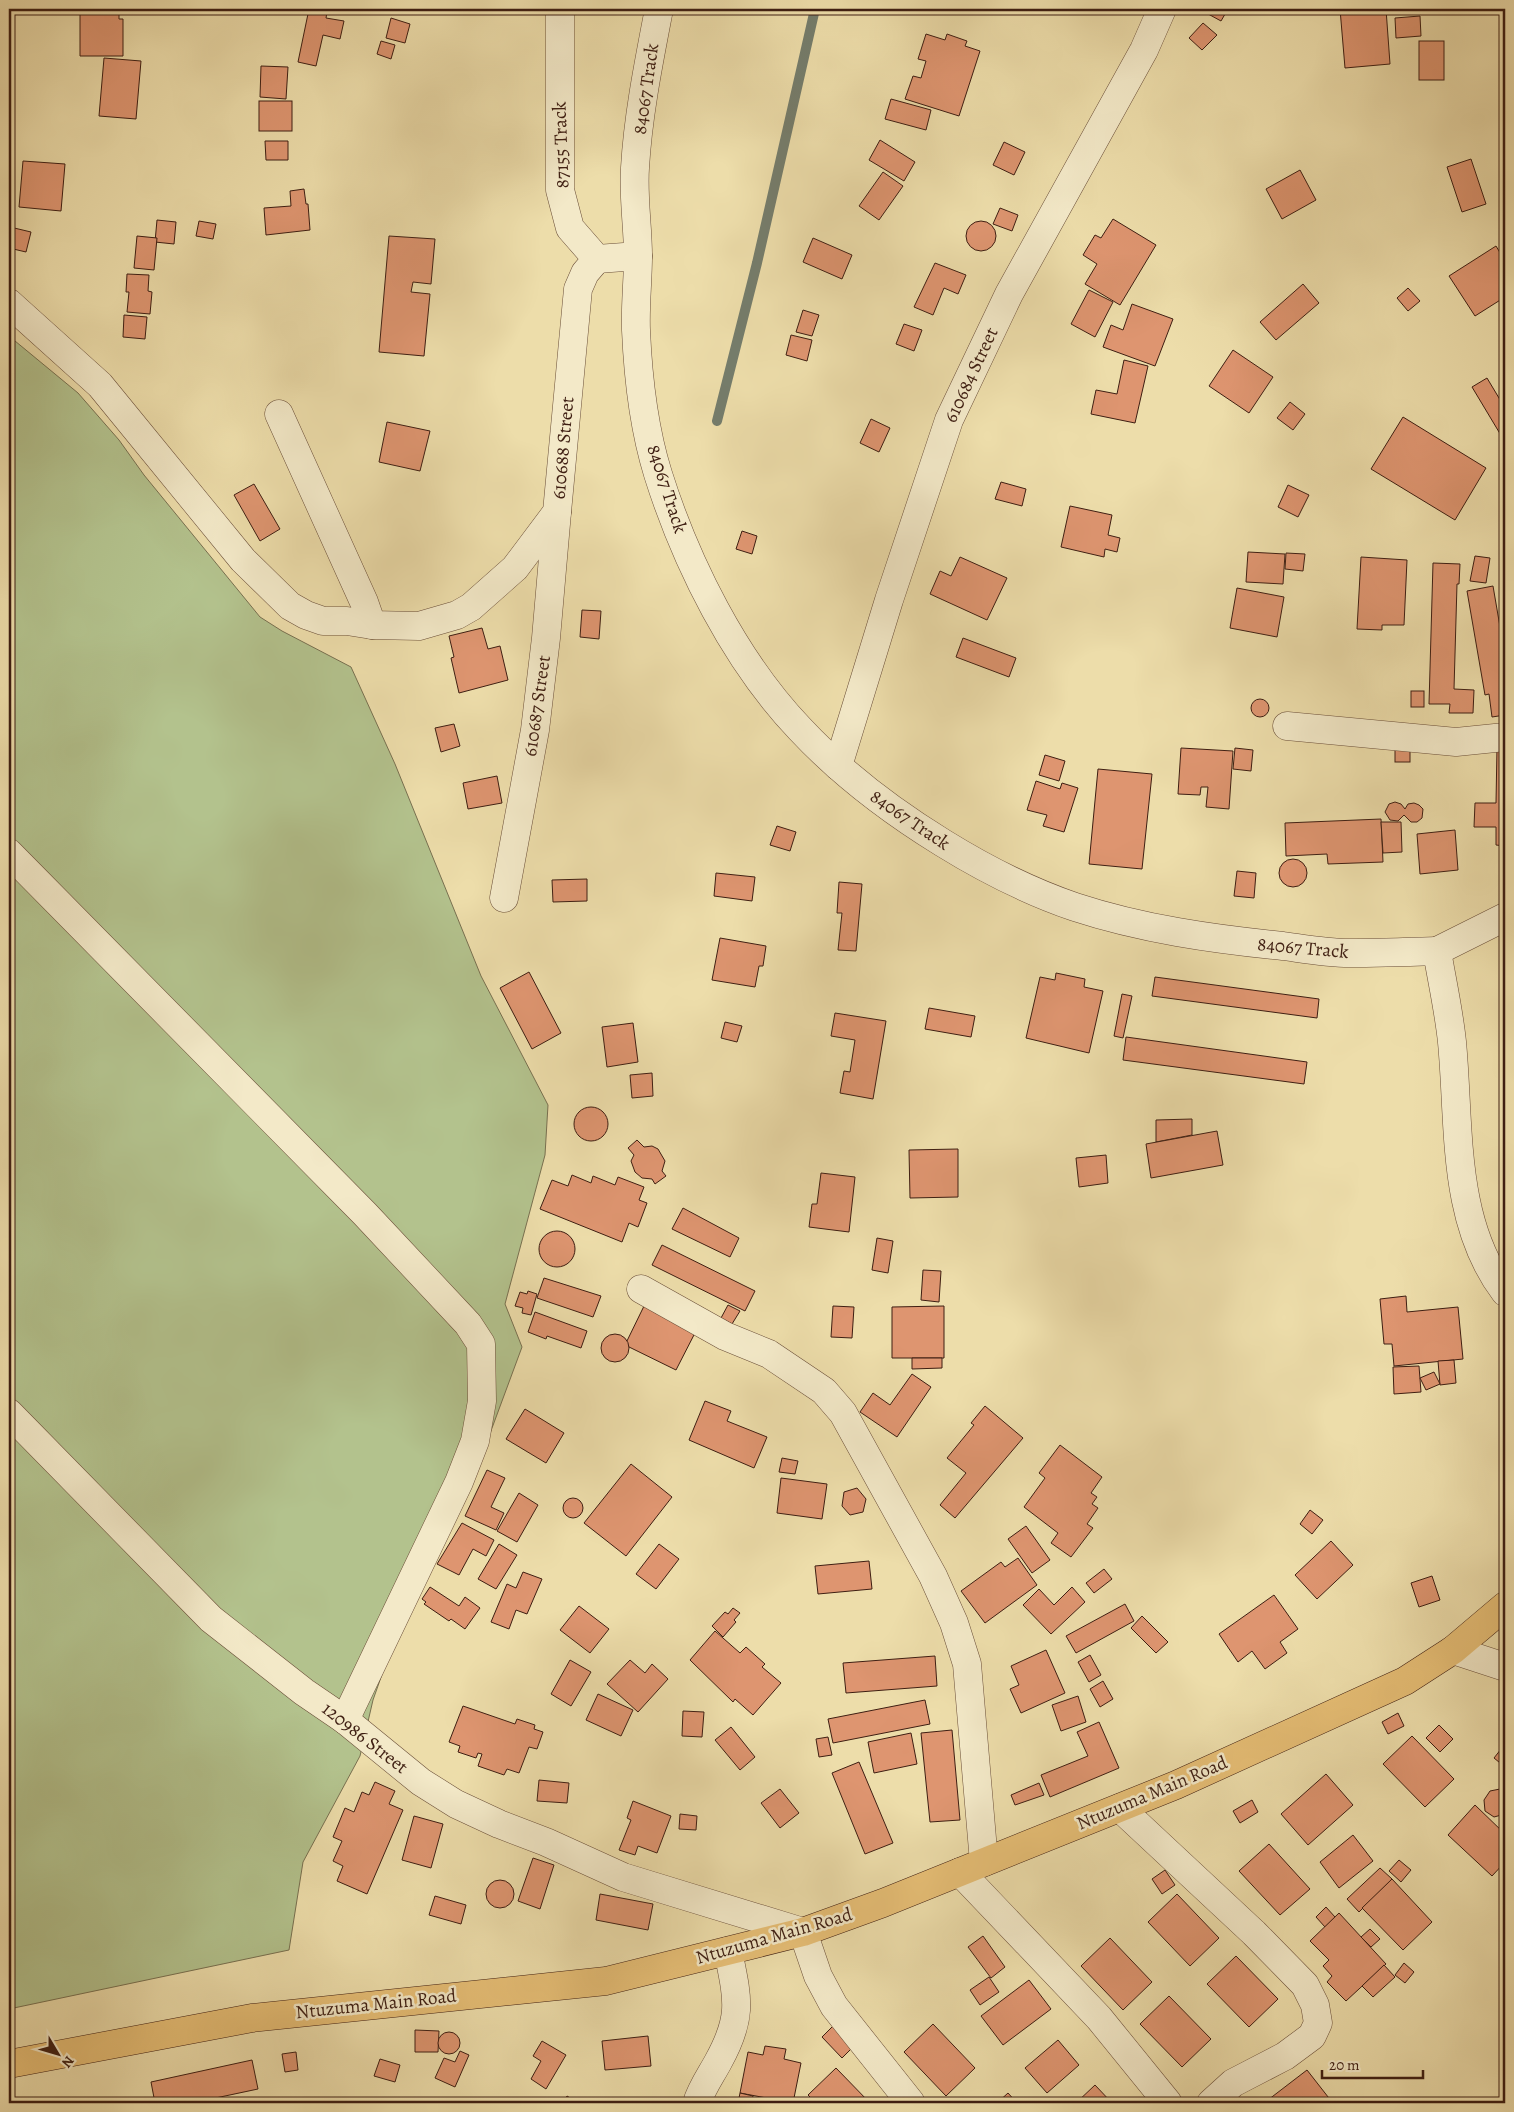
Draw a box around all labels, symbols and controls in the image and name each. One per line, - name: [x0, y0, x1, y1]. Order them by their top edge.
- street label: 84067 Track: [627, 41, 665, 136]
- street label: 87155 Track: [546, 101, 576, 189]
- street label: 610684 Street: [938, 323, 1004, 427]
- street label: 610688 Street: [546, 396, 580, 500]
- street label: 84067 Track: [640, 441, 694, 537]
- street label: 610687 Street: [517, 654, 557, 758]
- street label: 84067 Track: [865, 784, 956, 857]
- street label: 84067 Track: [1256, 931, 1350, 965]
- street label: 120986 Street: [317, 1696, 413, 1780]
- street label: Ntuzuma Main Road: [1073, 1749, 1232, 1837]
- street label: Ntuzuma Main Road: [693, 1901, 856, 1971]
- street label: Ntuzuma Main Road: [294, 1983, 458, 2025]
- north arrow: [32, 2030, 82, 2080]
- scale bar: [1322, 2047, 1423, 2079]
- text: N: [57, 2052, 78, 2072]
- text: 20 m: [1329, 2055, 1360, 2075]

